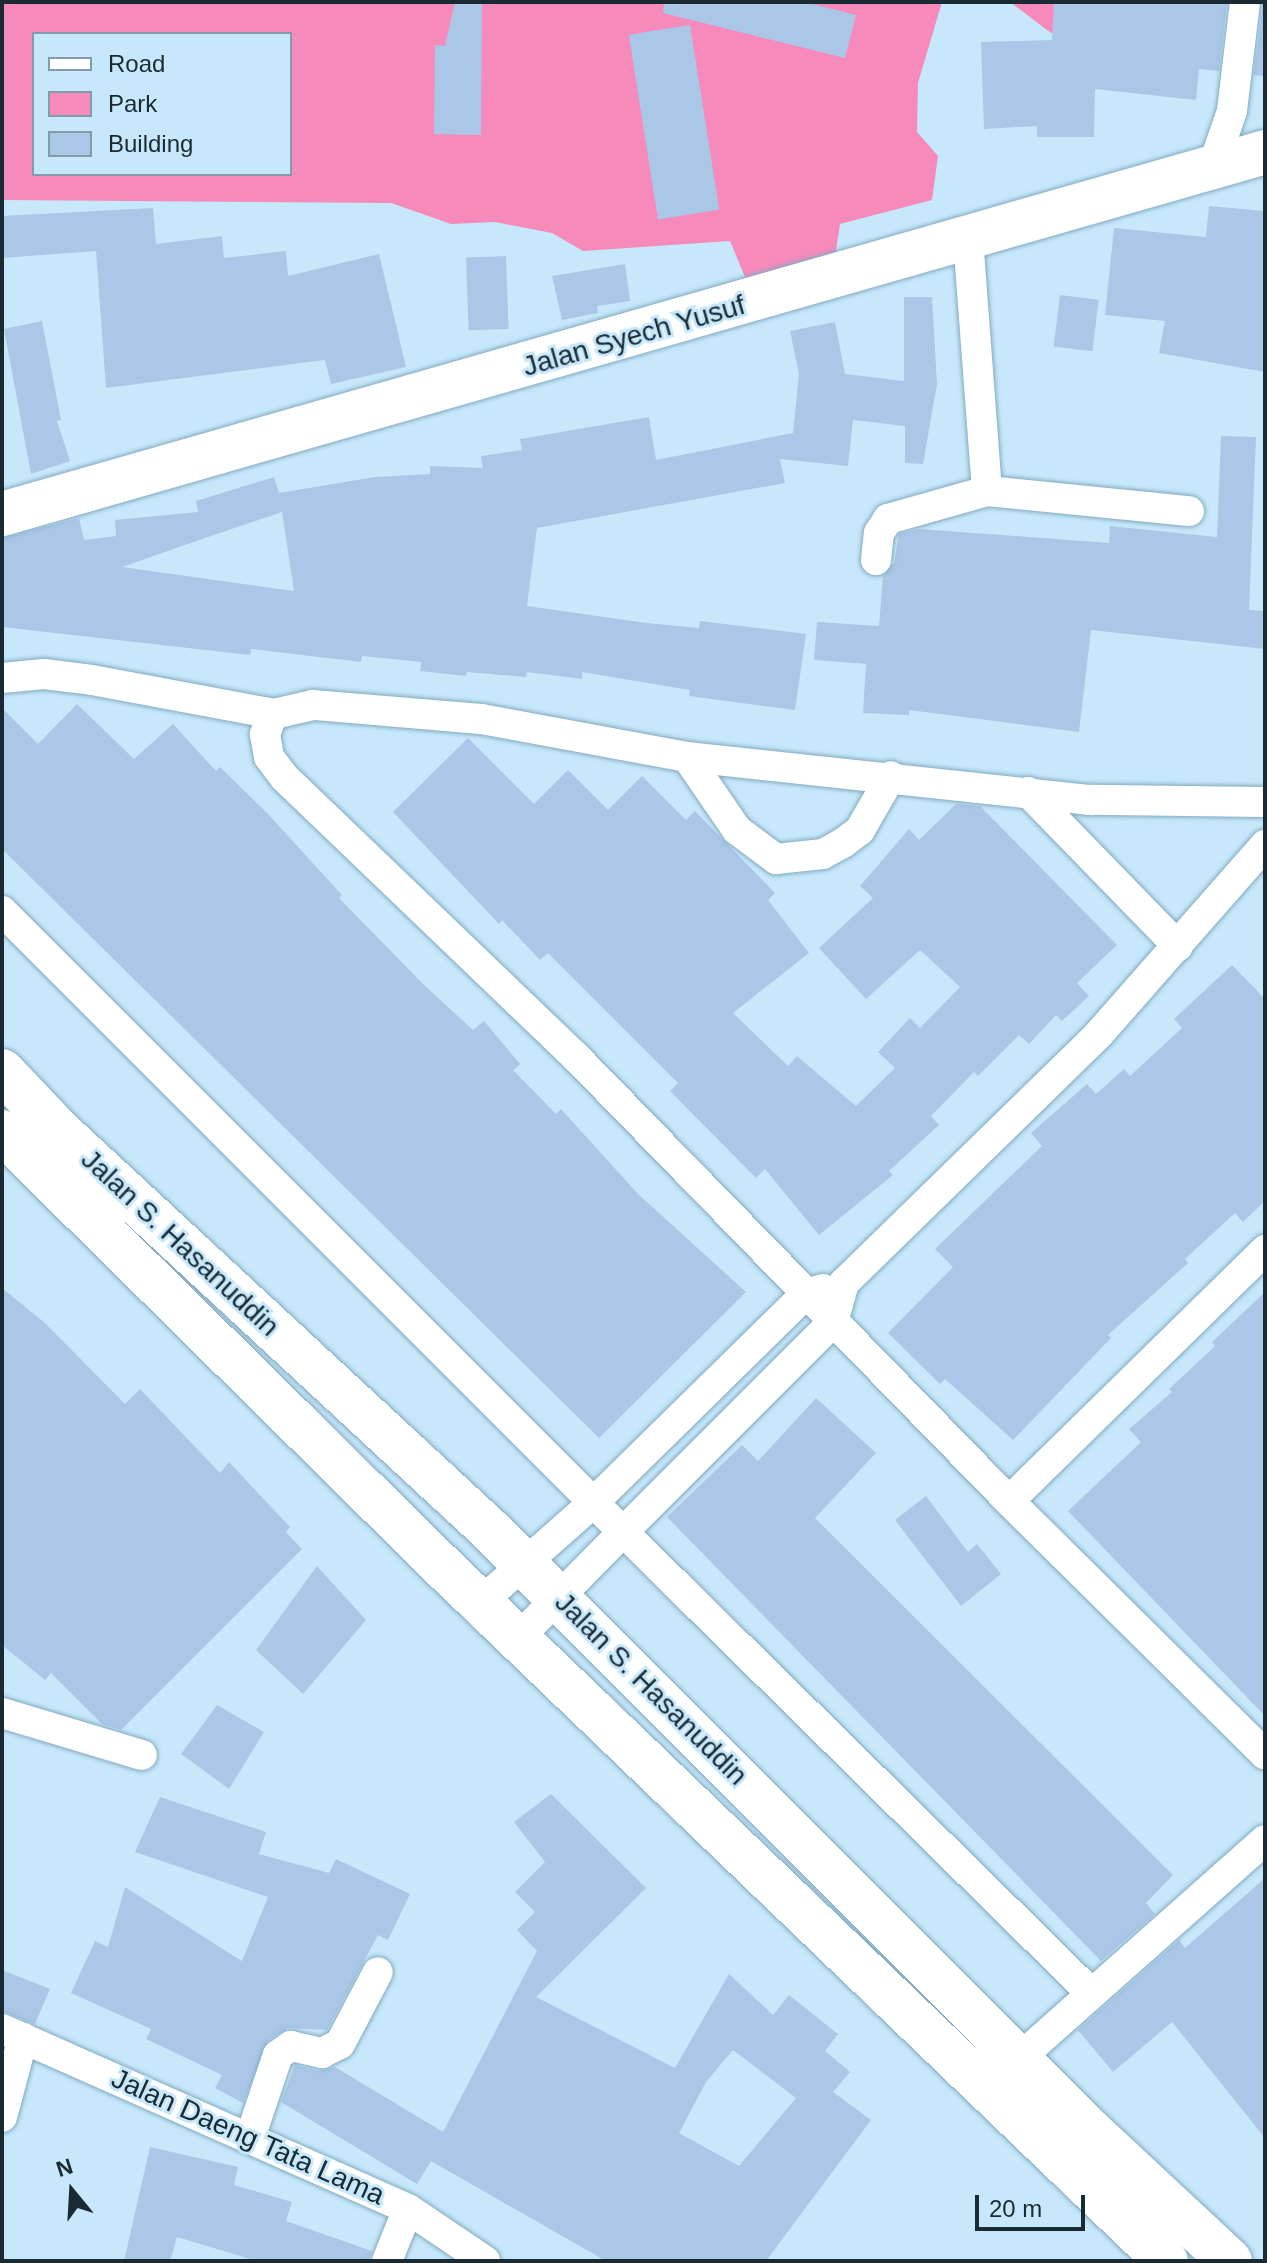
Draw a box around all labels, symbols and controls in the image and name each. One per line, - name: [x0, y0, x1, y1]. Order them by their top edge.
- legend: [32, 32, 292, 176]
- text: Road: [108, 50, 165, 77]
- text: Park: [108, 90, 157, 117]
- text: Building: [108, 130, 193, 157]
- street label: Jalan Syech Yusuf: [519, 288, 749, 384]
- street label: Jalan S. Hasanuddin: [74, 1143, 286, 1343]
- street label: Jalan S. Hasanuddin: [548, 1586, 754, 1792]
- street label: Jalan Daeng Tata Lama: [106, 2062, 390, 2212]
- north arrow: [32, 2151, 112, 2231]
- text: N: [53, 2153, 76, 2182]
- scale bar: [979, 2179, 1089, 2229]
- text: 20 m: [989, 2195, 1042, 2222]

